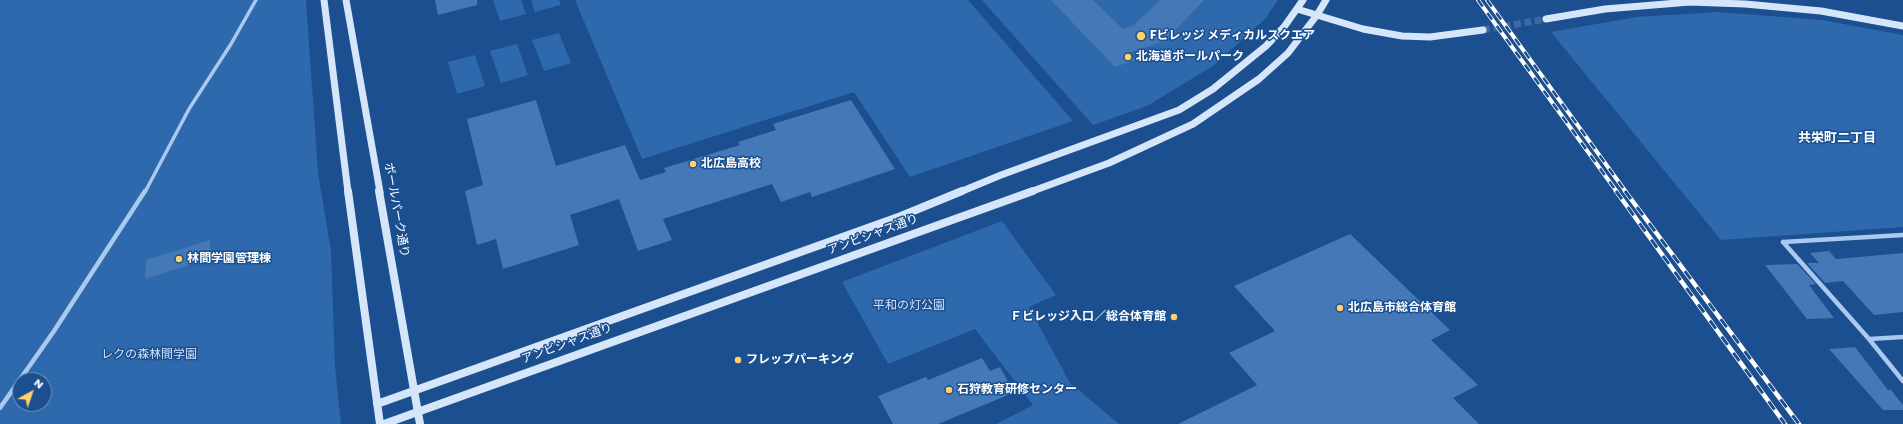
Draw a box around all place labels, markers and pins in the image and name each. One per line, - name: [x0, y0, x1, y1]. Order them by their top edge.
- place label: Fビレッジ メディカルスクエア: [1150, 29, 1315, 43]
- marker: Fビレッジ メディカルスクエア: [1135, 30, 1147, 42]
- place label: 北海道ボールパーク: [1136, 50, 1244, 64]
- marker: 北海道ボールパーク: [1123, 52, 1133, 62]
- place label: 北広島高校: [701, 157, 761, 171]
- marker: 北広島高校: [688, 159, 698, 169]
- place label: 林間学園管理棟: [187, 252, 271, 266]
- marker: 林間学園管理棟: [174, 254, 184, 264]
- place label: 北広島市総合体育館: [1348, 301, 1456, 315]
- marker: 北広島市総合体育館: [1335, 303, 1345, 313]
- place label: Ｆビレッジ入口／総合体育館: [1010, 310, 1166, 324]
- marker: Ｆビレッジ入口／総合体育館: [1169, 312, 1179, 322]
- place label: フレップパーキング: [746, 353, 854, 367]
- marker: フレップパーキング: [733, 355, 743, 365]
- place label: 石狩教育研修センター: [957, 383, 1077, 397]
- marker: 石狩教育研修センター: [944, 385, 954, 395]

